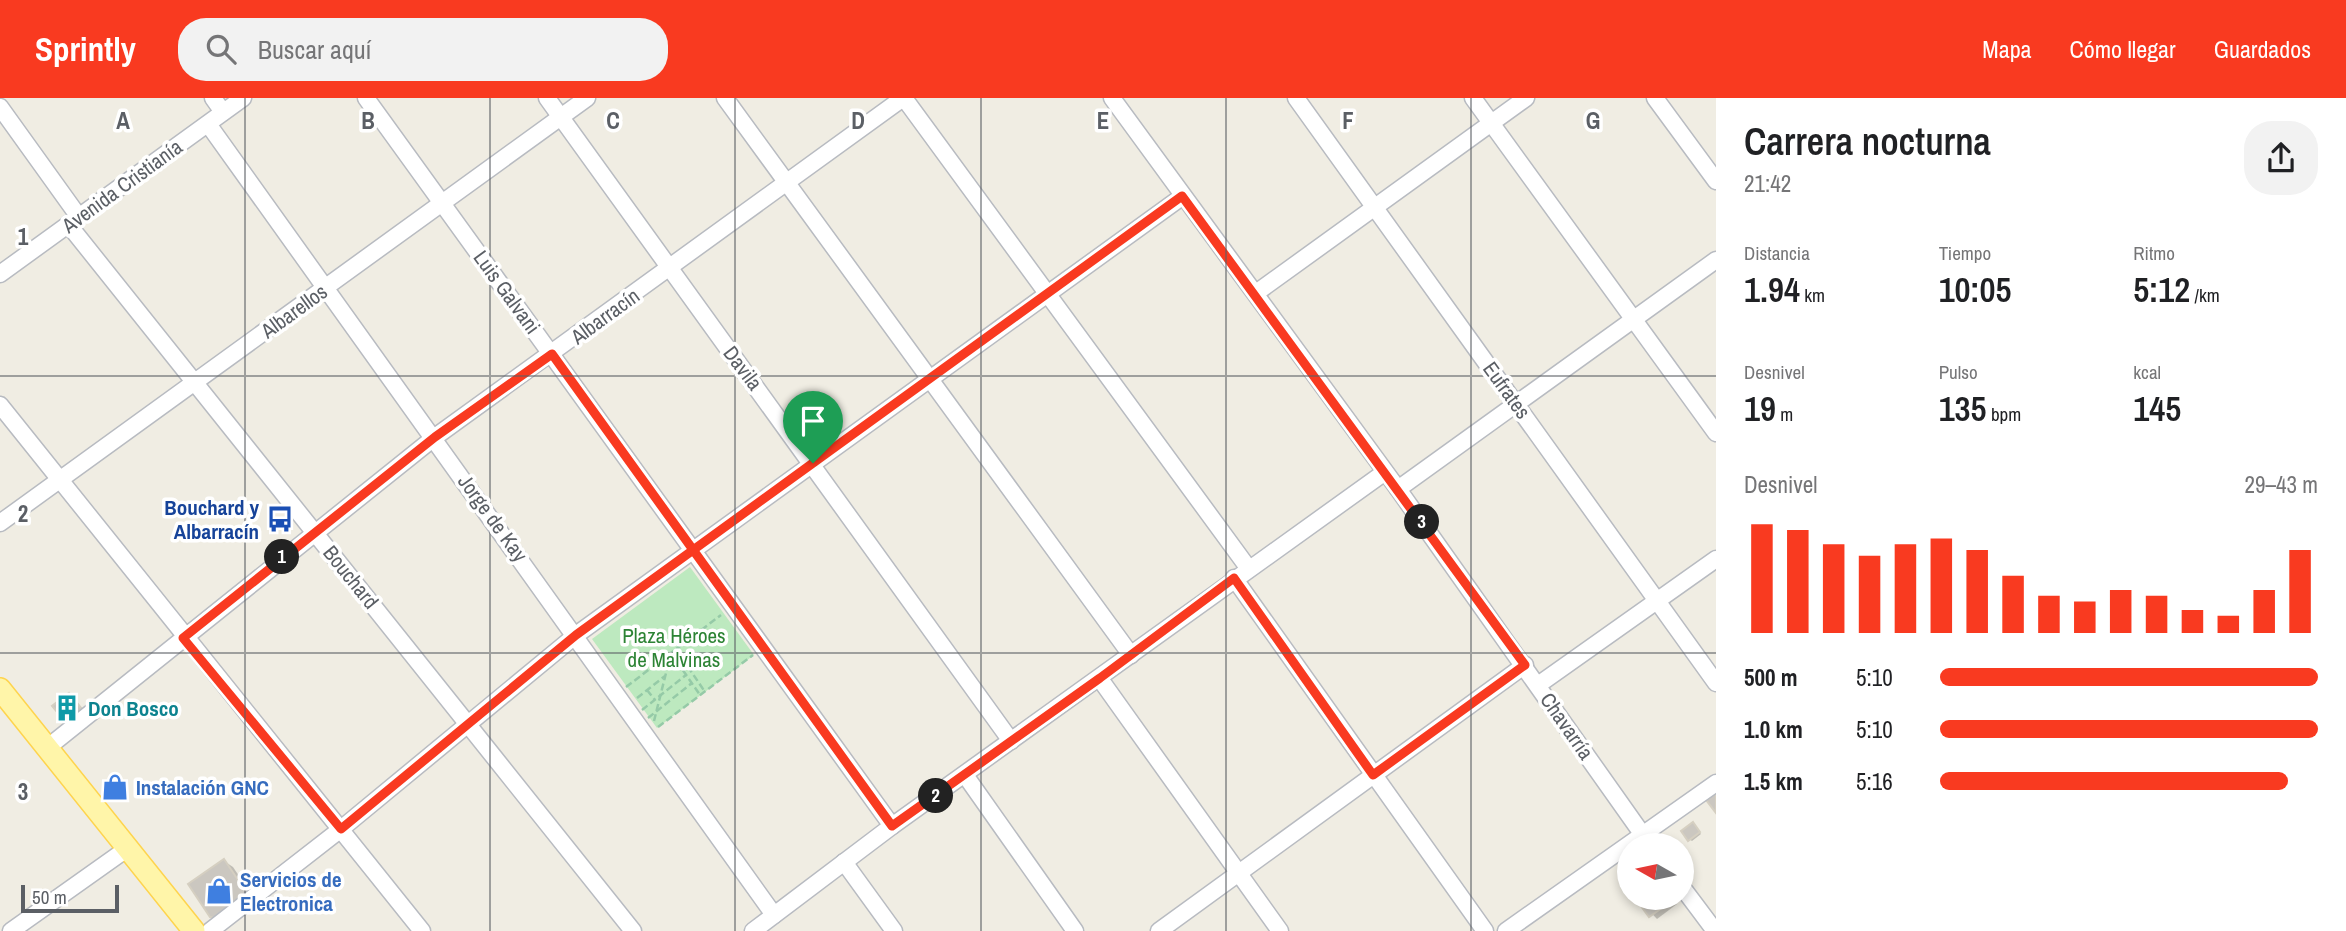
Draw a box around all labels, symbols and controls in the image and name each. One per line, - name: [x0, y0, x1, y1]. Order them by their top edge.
- search box: [178, 18, 668, 81]
- text: Sprintly: [35, 27, 136, 71]
- icon: search: [202, 30, 240, 68]
- text: Buscar aquí: [258, 32, 372, 67]
- text: Mapa: [1982, 33, 2032, 65]
- text: Cómo llegar: [2070, 33, 2176, 65]
- text: Guardados: [2214, 33, 2311, 65]
- text: A: [116, 105, 130, 136]
- text: B: [361, 105, 375, 136]
- text: C: [606, 105, 620, 136]
- text: D: [851, 105, 865, 136]
- text: E: [1097, 105, 1109, 136]
- text: F: [1342, 105, 1354, 136]
- text: G: [1586, 105, 1600, 136]
- text: Carrera nocturna: [1744, 116, 1991, 167]
- button: share: [2244, 121, 2318, 195]
- street label: Avenida Cristianía: [55, 132, 188, 240]
- text: 21:42: [1744, 168, 1791, 199]
- text: 1: [18, 221, 29, 252]
- text: Distancia: [1744, 240, 1810, 266]
- text: Tiempo: [1939, 240, 1991, 266]
- text: Ritmo: [2133, 240, 2175, 266]
- street label: Luis Galvani: [467, 244, 547, 340]
- text: 1.94: [1744, 266, 1800, 313]
- text: 10:05: [1939, 266, 2012, 313]
- text: 5:12: [2133, 266, 2190, 313]
- street label: Albarellos: [254, 277, 333, 346]
- street label: Albarracín: [564, 281, 645, 351]
- text: km: [1800, 282, 1825, 308]
- text: /km: [2190, 282, 2220, 308]
- street label: Davila: [717, 340, 770, 397]
- street label: Eufrates: [1476, 356, 1538, 424]
- text: Desnivel: [1744, 359, 1805, 385]
- text: Pulso: [1939, 359, 1978, 385]
- text: kcal: [2133, 359, 2161, 385]
- text: 19: [1744, 385, 1776, 432]
- text: 135: [1939, 385, 1987, 432]
- text: 145: [2133, 385, 2181, 432]
- pin: [783, 391, 843, 463]
- text: m: [1776, 401, 1793, 427]
- text: bpm: [1987, 401, 2021, 427]
- icon: arrive: [794, 402, 832, 440]
- street label: Jorge de Kay: [451, 468, 535, 568]
- text: Desnivel: [1744, 469, 1817, 500]
- text: 29–43 m: [2245, 469, 2318, 500]
- place label: Bouchard y Albarracín: [164, 493, 259, 546]
- text: 2: [18, 498, 28, 529]
- bus stop icon: Bouchard y Albarracín: [265, 504, 295, 534]
- pin: 3: [1404, 504, 1440, 540]
- text: 3: [1417, 508, 1426, 534]
- street label: Bouchard: [317, 539, 385, 615]
- pin: 1: [264, 540, 300, 574]
- text: 1: [277, 543, 286, 569]
- park label: Plaza Héroes de Malvinas: [622, 621, 726, 674]
- text: 500 m: [1744, 662, 1797, 693]
- text: 5:10: [1856, 662, 1893, 693]
- street label: Chavarría: [1533, 687, 1601, 766]
- building icon: Don Bosco: [52, 693, 82, 723]
- place label: Don Bosco: [88, 694, 179, 723]
- text: 1.0 km: [1744, 714, 1803, 745]
- text: 5:10: [1856, 714, 1893, 745]
- text: 1.5 km: [1744, 766, 1803, 797]
- text: 5:16: [1856, 766, 1893, 797]
- shop icon: Instalación GNC: [100, 772, 130, 802]
- place label: Instalación GNC: [136, 773, 269, 802]
- text: 3: [18, 776, 28, 807]
- pin: 2: [918, 778, 954, 814]
- text: 2: [931, 782, 940, 808]
- north arrow: [1617, 833, 1694, 910]
- map controls: [1617, 833, 1694, 910]
- place label: Servicios de Electronica: [240, 865, 341, 918]
- shop icon: Servicios de Electronica: [204, 876, 234, 906]
- scale bar: [21, 882, 119, 914]
- text: 50 m: [32, 884, 67, 910]

